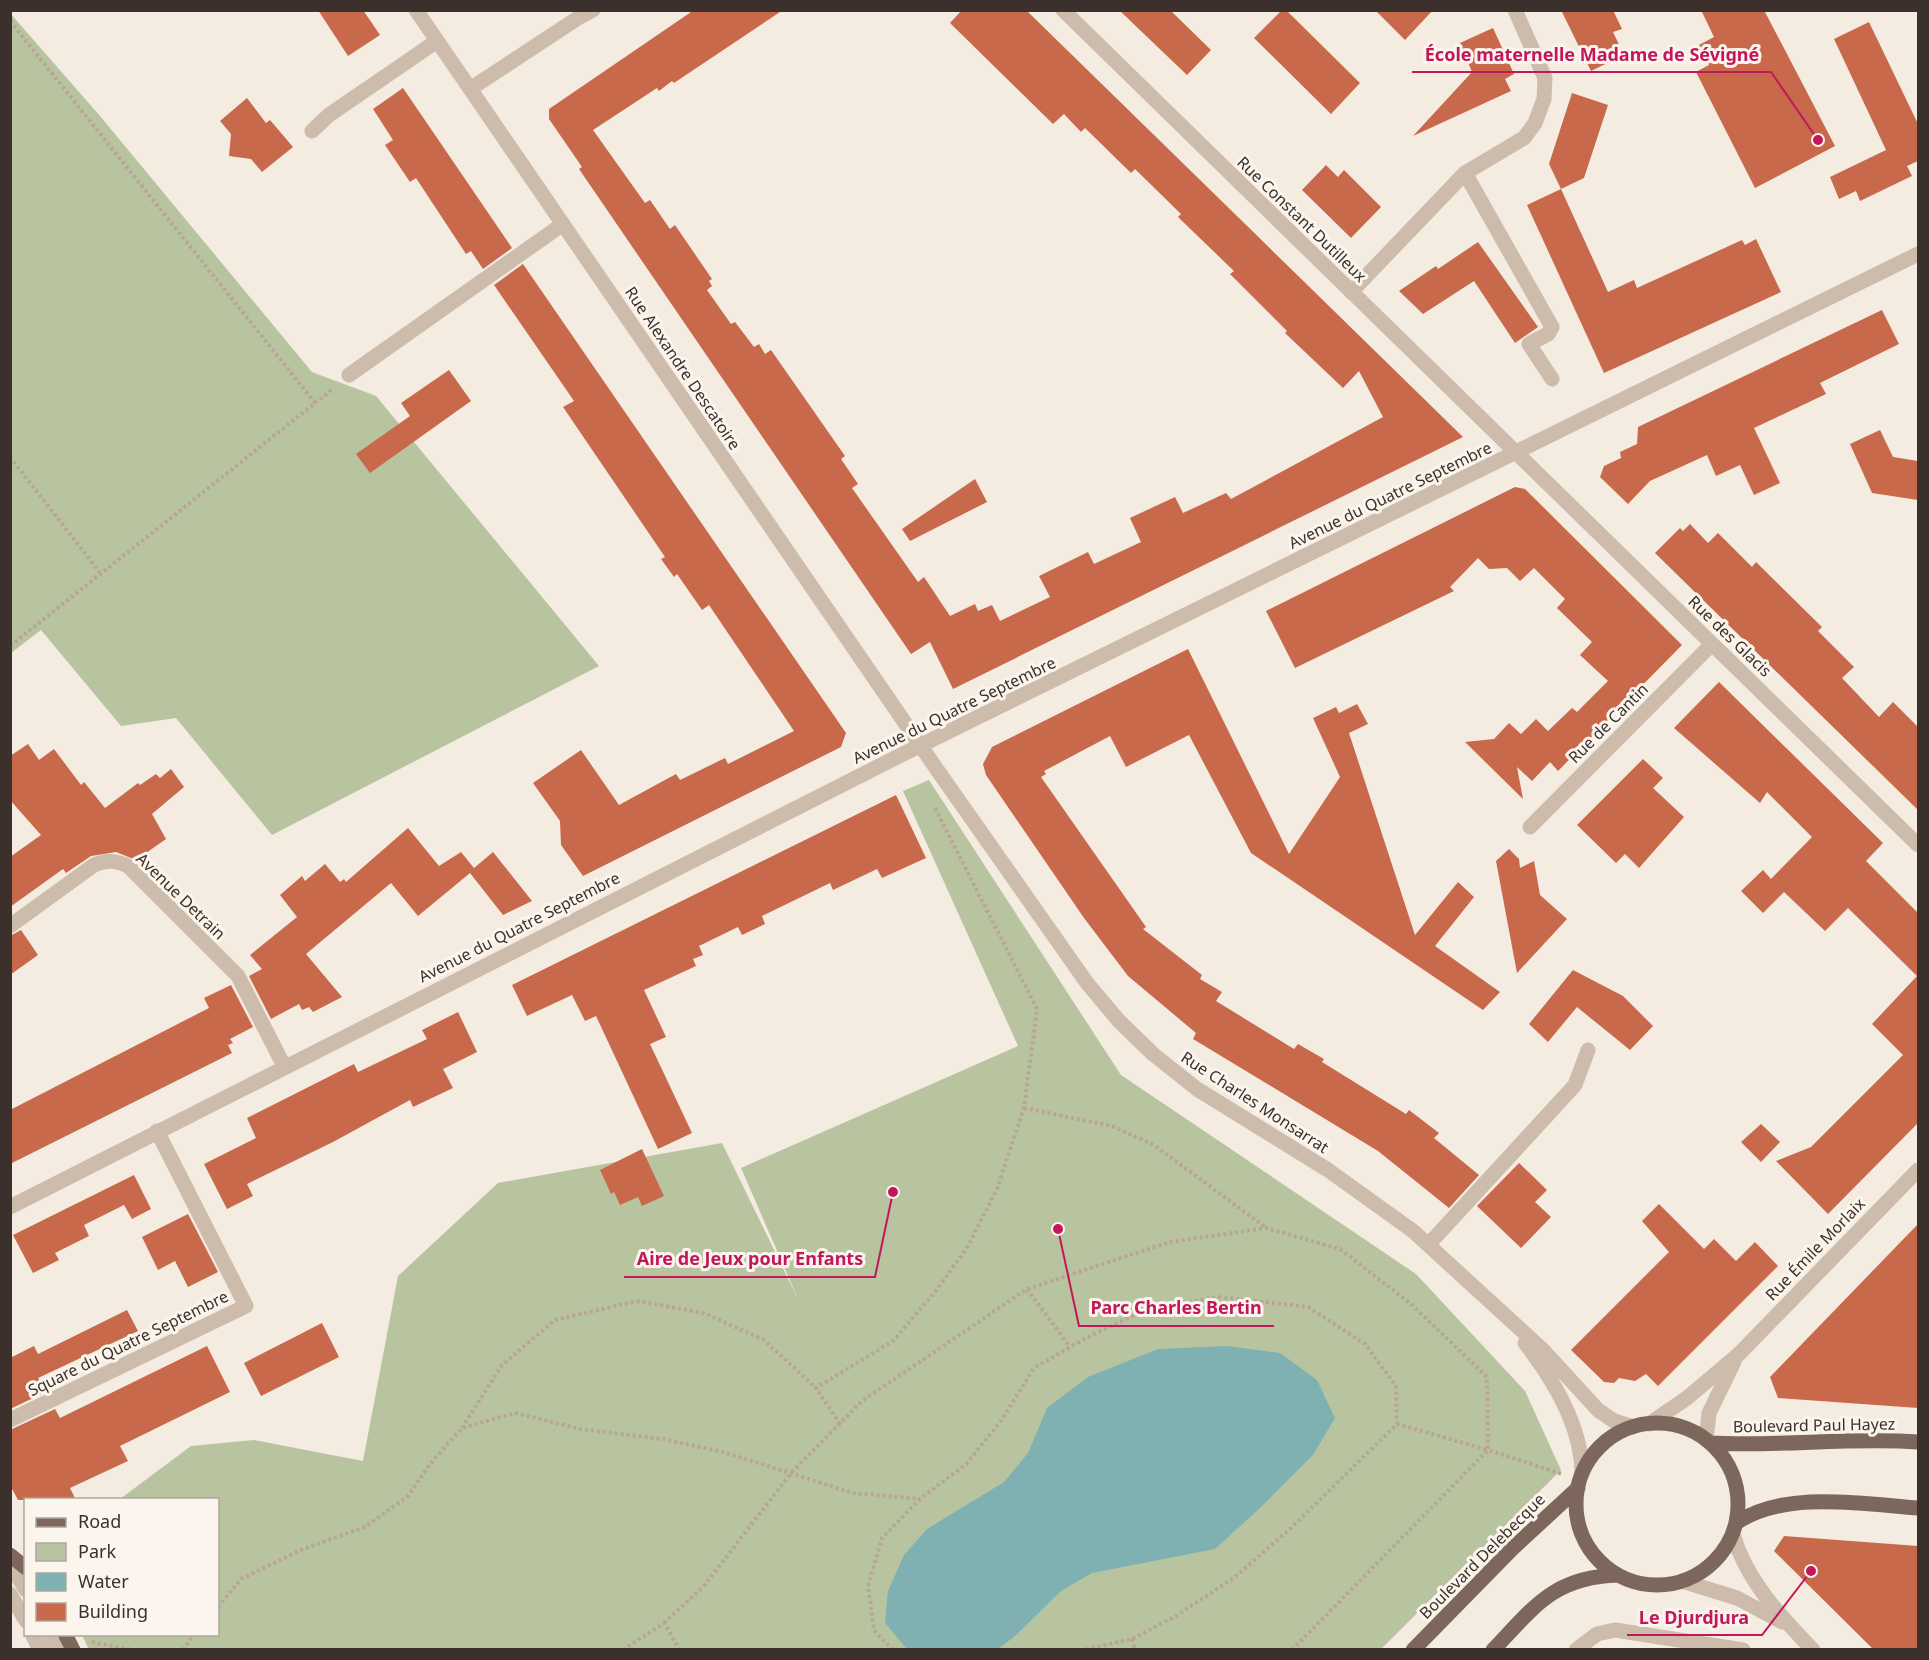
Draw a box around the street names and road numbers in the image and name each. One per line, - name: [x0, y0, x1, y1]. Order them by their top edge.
- street label: Rue Constant Dutilleux: [1232, 151, 1372, 287]
- street label: Rue Alexandre Descatoire: [620, 282, 746, 454]
- street label: Avenue du Quatre Septembre: [1285, 436, 1495, 554]
- street label: Rue des Glacis: [1684, 591, 1776, 681]
- street label: Avenue du Quatre Septembre: [849, 651, 1059, 769]
- street label: Rue de Cantin: [1563, 678, 1653, 768]
- street label: Avenue Detrain: [132, 848, 230, 944]
- street label: Avenue du Quatre Septembre: [414, 866, 624, 988]
- street label: Rue Charles Monsarrat: [1177, 1046, 1333, 1158]
- street label: Rue Émile Morlaix: [1760, 1192, 1870, 1305]
- street label: Square du Quatre Septembre: [24, 1285, 232, 1401]
- street label: Boulevard Paul Hayez: [1733, 1413, 1895, 1437]
- street label: Boulevard Delebecque: [1414, 1488, 1550, 1624]

